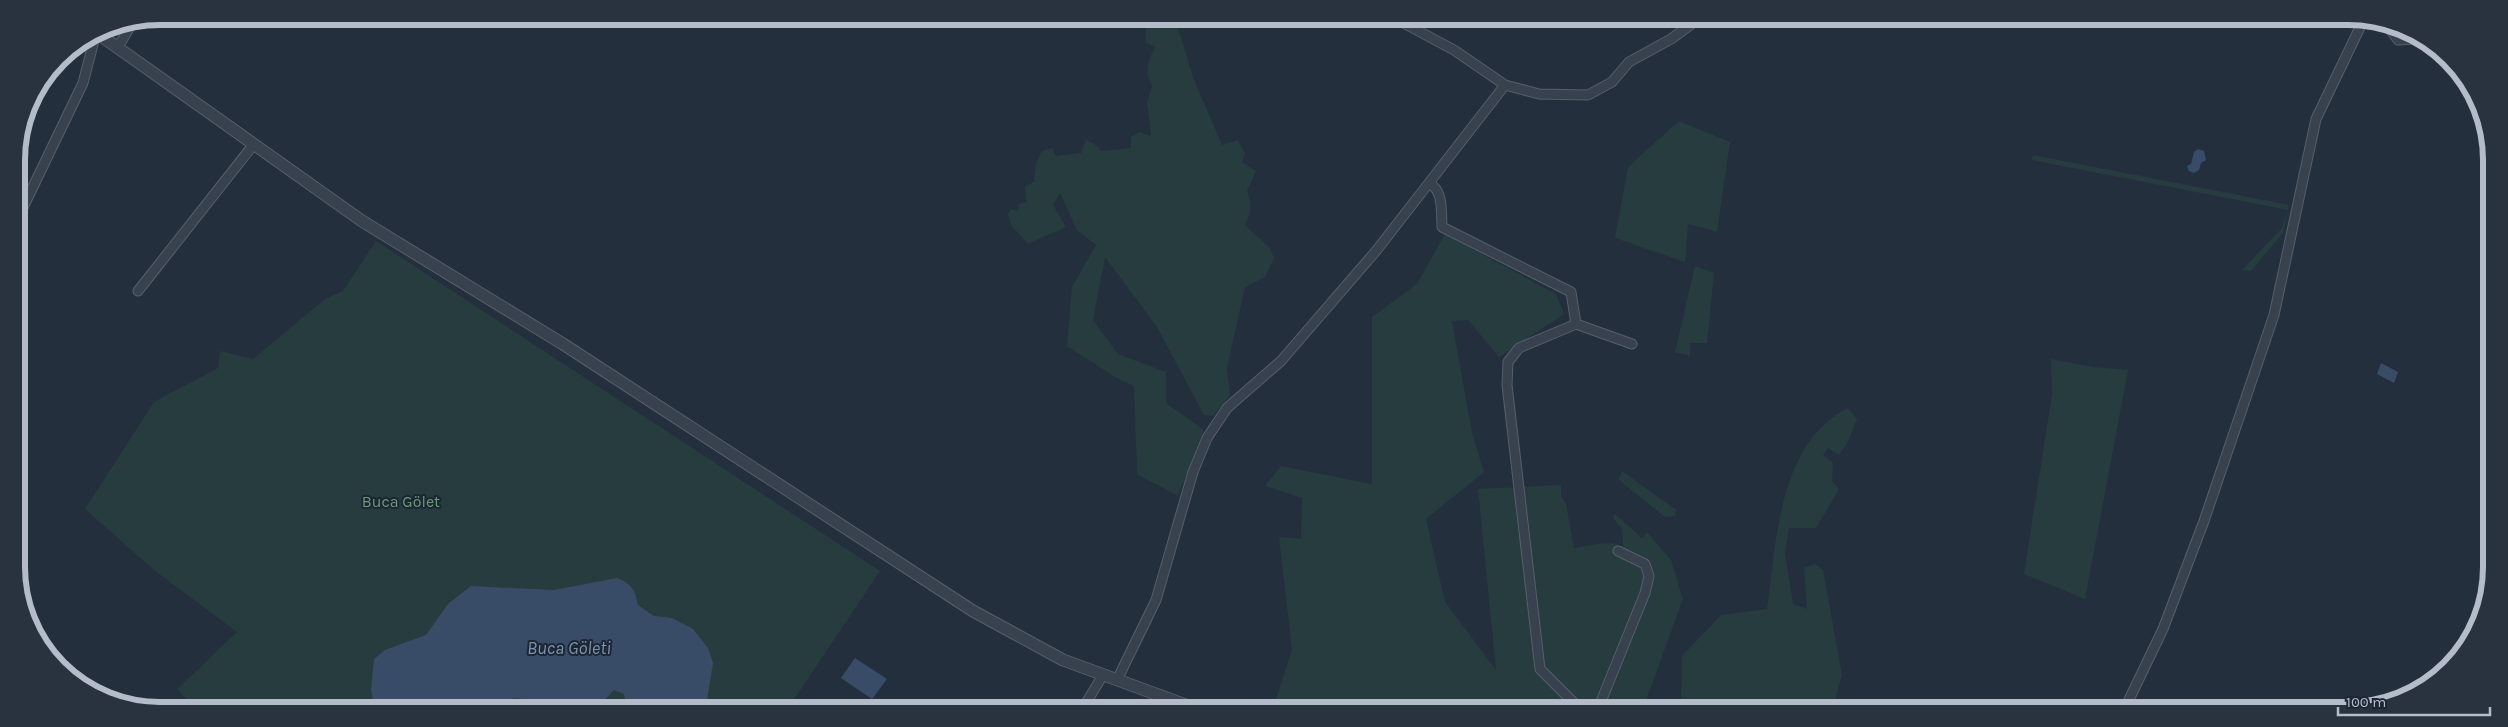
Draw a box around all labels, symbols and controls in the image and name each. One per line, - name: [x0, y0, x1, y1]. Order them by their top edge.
- park label: Buca Gölet: [362, 492, 440, 511]
- water label: Buca Göleti: [527, 637, 611, 659]
- scale bar: [2338, 684, 2490, 716]
- text: 100 m: [2346, 693, 2386, 711]

